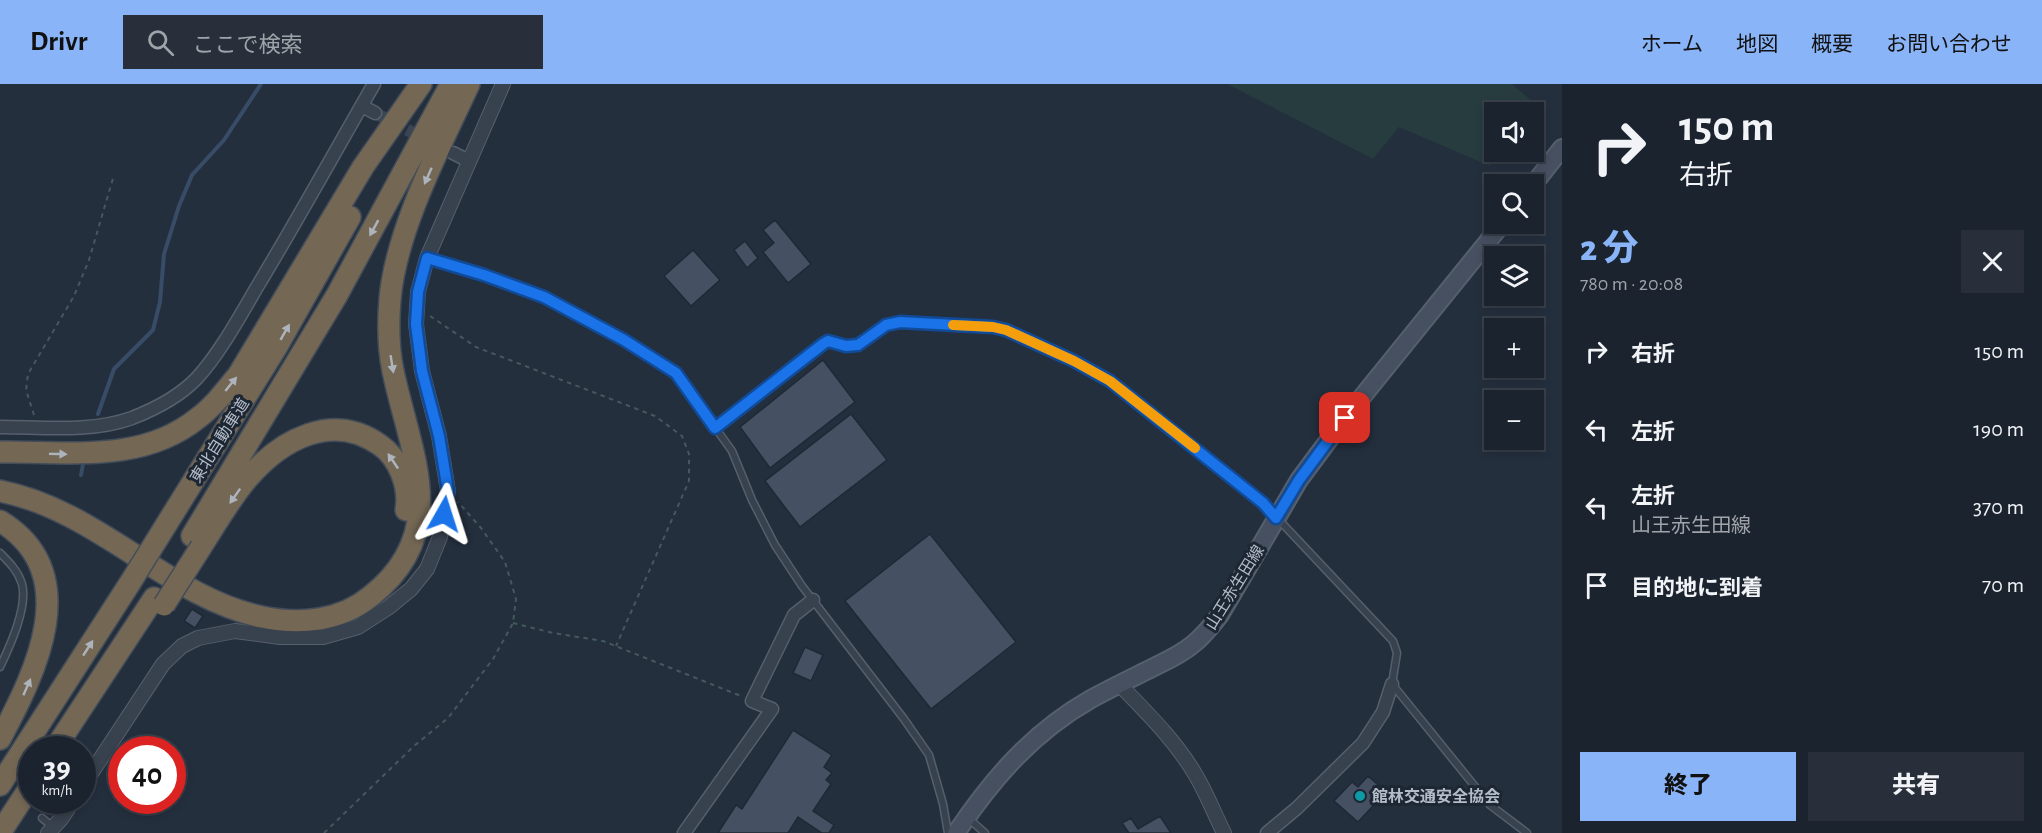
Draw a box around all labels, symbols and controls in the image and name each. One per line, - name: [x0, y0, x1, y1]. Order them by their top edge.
- search box: [123, 15, 543, 69]
- icon: search: [144, 26, 177, 59]
- text: Drivr: [30, 28, 87, 56]
- text: ここで検索: [192, 34, 303, 56]
- text: ホーム: [1641, 34, 1703, 55]
- text: 地図: [1736, 34, 1778, 55]
- text: 概要: [1811, 34, 1853, 55]
- text: お問い合わせ: [1886, 34, 2012, 55]
- map controls: [1484, 102, 1544, 450]
- button: sound: [1484, 102, 1544, 162]
- text: 150 m: [1679, 106, 1774, 148]
- icon: right: [1580, 108, 1658, 186]
- text: 右折: [1679, 162, 1733, 189]
- one-way arrow: [423, 167, 433, 185]
- button: search: [1484, 174, 1544, 234]
- one-way arrow: [369, 220, 379, 237]
- button: close: [1961, 230, 2024, 293]
- text: 2 分: [1580, 231, 1638, 267]
- button: layers: [1484, 246, 1544, 306]
- text: 780 m · 20:08: [1580, 274, 1683, 294]
- button: +: [1484, 318, 1544, 378]
- one-way arrow: [279, 324, 290, 340]
- icon: right: [1580, 335, 1613, 368]
- text: 150 m: [1974, 340, 2024, 362]
- text: 右折: [1631, 343, 1675, 365]
- one-way arrow: [388, 355, 397, 374]
- one-way arrow: [224, 376, 237, 392]
- button: −: [1484, 390, 1544, 450]
- pin: [1319, 392, 1370, 443]
- street label: 東北自動車道: [187, 395, 252, 485]
- icon: arrive: [1328, 401, 1361, 434]
- icon: left: [1580, 413, 1613, 446]
- text: 190 m: [1973, 418, 2024, 440]
- text: 左折: [1631, 421, 1675, 443]
- one-way arrow: [49, 449, 68, 458]
- one-way arrow: [388, 453, 399, 469]
- position arrow: [412, 482, 476, 546]
- text: 左折: [1631, 485, 1675, 507]
- one-way arrow: [230, 488, 241, 504]
- icon: left: [1580, 491, 1613, 524]
- text: 370 m: [1973, 496, 2024, 518]
- text: 山王赤生田線: [1631, 516, 1751, 536]
- street label: 山王赤生田線: [1202, 542, 1267, 632]
- icon: arrive: [1580, 569, 1613, 602]
- text: 70 m: [1982, 574, 2024, 596]
- text: 目的地に到着: [1631, 577, 1763, 599]
- one-way arrow: [83, 640, 94, 656]
- one-way arrow: [22, 677, 32, 695]
- speed limit sign: 40: [108, 736, 186, 814]
- button: 終了: [1580, 752, 1796, 821]
- button: 共有: [1808, 752, 2024, 821]
- text: 39: [43, 753, 71, 783]
- text: km/h: [42, 783, 72, 798]
- place label: 館林交通安全協会: [1372, 788, 1500, 805]
- marker: 館林交通安全協会: [1353, 789, 1367, 803]

